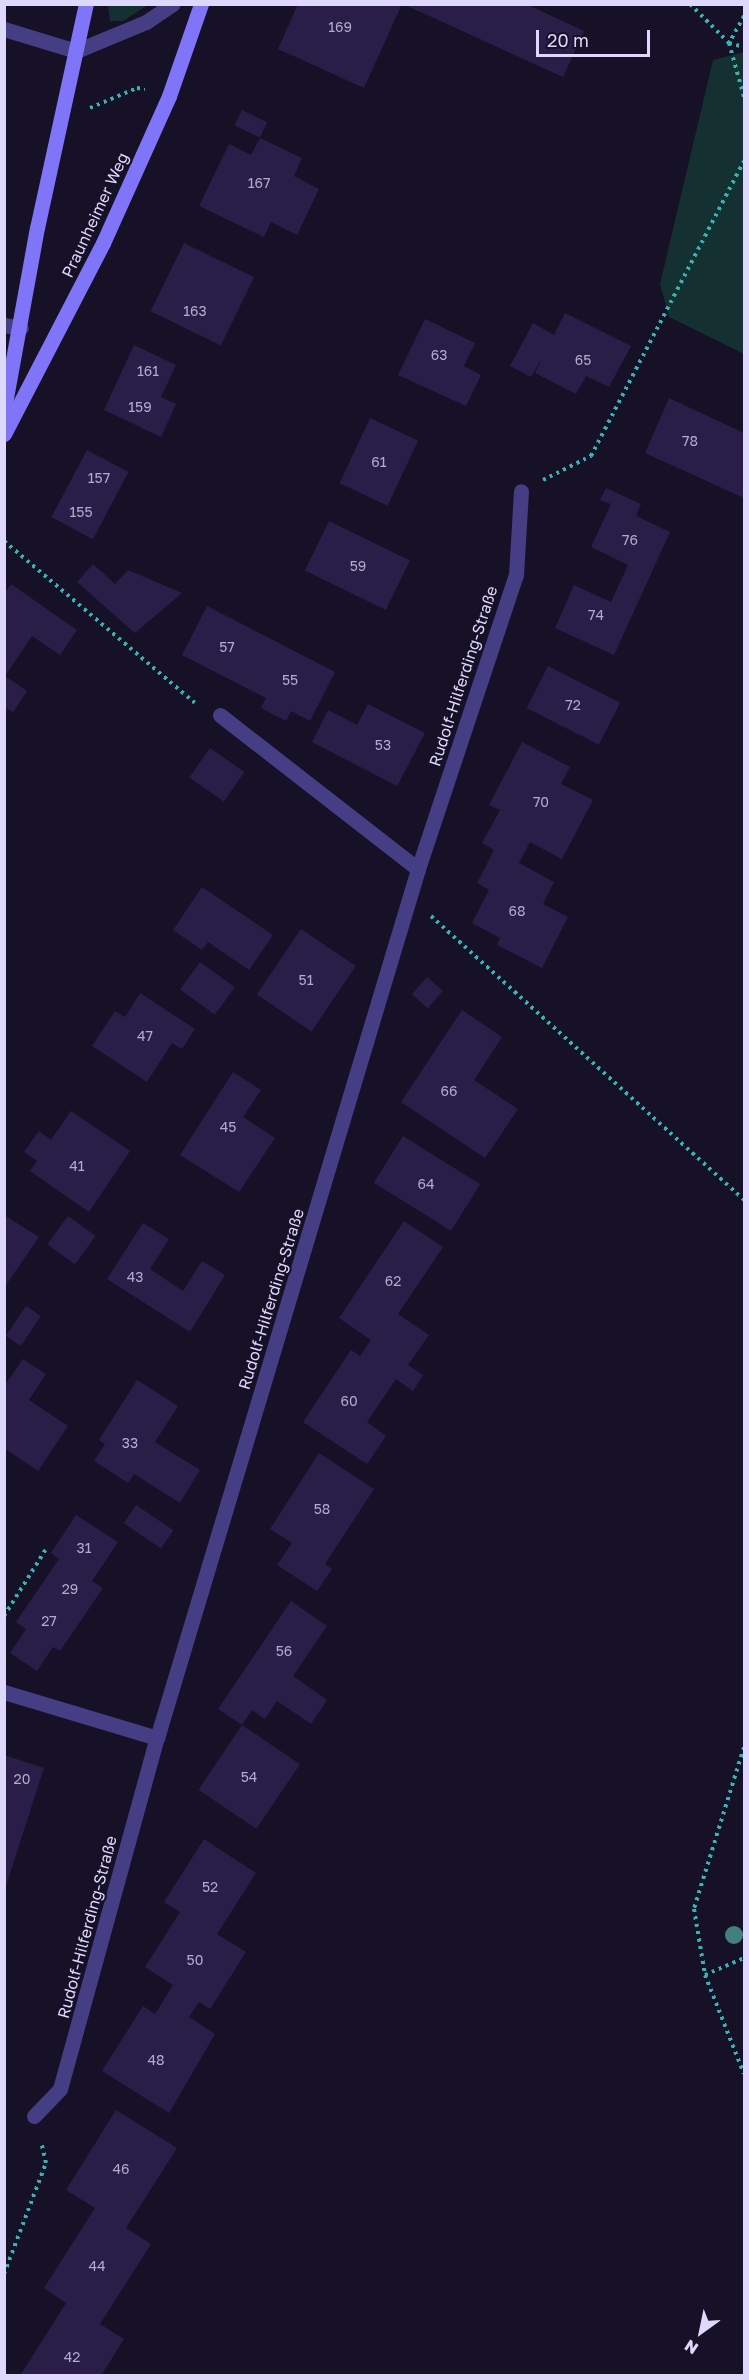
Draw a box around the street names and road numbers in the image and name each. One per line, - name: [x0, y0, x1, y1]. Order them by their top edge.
- street label: Praunheimer Weg: [58, 149, 132, 281]
- street label: Rudolf-Hilferding-Straße: [425, 583, 501, 769]
- street label: Rudolf-Hilferding-Straße: [234, 1206, 308, 1392]
- street label: Rudolf-Hilferding-Straße: [53, 1834, 121, 2020]

